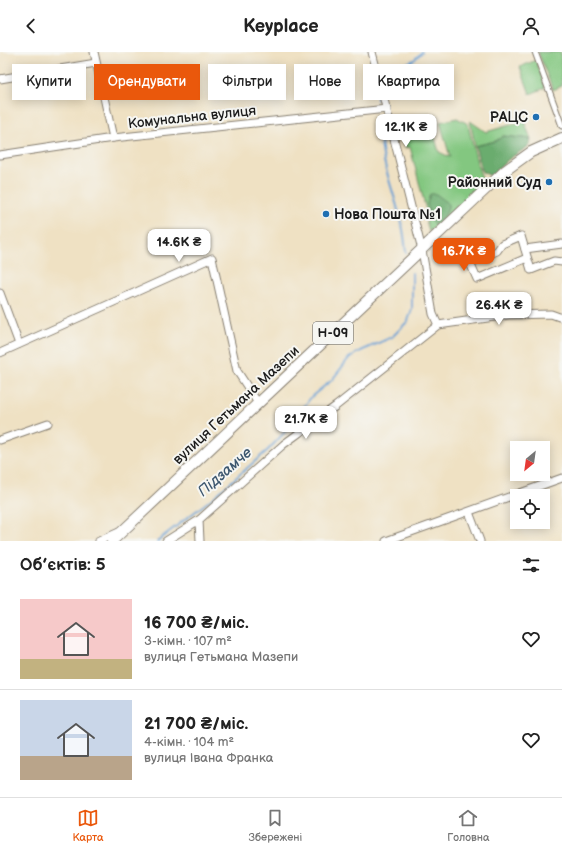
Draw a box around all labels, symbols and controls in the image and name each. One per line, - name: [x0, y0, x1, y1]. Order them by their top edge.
- icon: back: [20, 15, 42, 37]
- icon: person: [520, 15, 542, 37]
- text: Keyplace: [243, 16, 319, 37]
- chip: Купити: [12, 64, 86, 100]
- chip: Орендувати: [94, 64, 200, 100]
- chip: Фільтри: [208, 64, 286, 100]
- chip: Нове: [294, 64, 355, 100]
- chip: Квартира: [363, 64, 454, 100]
- street label: Комунальна вулиця: [127, 102, 257, 132]
- place label: РАЦС: [490, 109, 528, 126]
- marker: РАЦС: [531, 112, 541, 122]
- pin: 12.1K ₴: [369, 114, 443, 148]
- text: 12.1K ₴: [385, 119, 427, 135]
- place label: Районний Суд: [447, 174, 542, 191]
- marker: Районний Суд: [544, 177, 554, 187]
- place label: Нова Пошта №1: [334, 206, 441, 223]
- marker: Нова Пошта №1: [321, 209, 331, 219]
- pin: 14.6K ₴: [142, 229, 216, 263]
- text: 14.6K ₴: [157, 234, 201, 250]
- pin: 16.7K ₴: [427, 238, 501, 272]
- text: 16.7K ₴: [442, 243, 486, 259]
- pin: 26.4K ₴: [462, 292, 536, 326]
- text: 26.4K ₴: [475, 297, 523, 313]
- road number: Н-09: [313, 322, 353, 344]
- street label: вулиця Гетьмана Мазепи: [169, 342, 303, 468]
- pin: 21.7K ₴: [269, 406, 343, 440]
- text: 21.7K ₴: [284, 411, 328, 427]
- north arrow: [510, 441, 550, 481]
- map controls: [510, 441, 550, 529]
- water label: Підзамче: [194, 443, 257, 501]
- button: locate: [510, 489, 550, 529]
- icon: filters: [520, 554, 542, 576]
- text: Об’єктів: 5: [20, 555, 105, 575]
- text: 16 700 ₴/міс.: [144, 613, 249, 633]
- icon: home: [52, 615, 100, 663]
- icon: heart: [520, 628, 542, 650]
- text: 3-кімн. · 107 m²: [144, 633, 232, 649]
- text: вулиця Гетьмана Мазепи: [144, 649, 298, 665]
- text: 21 700 ₴/міс.: [144, 714, 248, 734]
- icon: home: [52, 716, 100, 764]
- icon: heart: [520, 729, 542, 751]
- text: 4-кімн. · 104 m²: [144, 734, 234, 750]
- text: вулиця Івана Франка: [144, 750, 273, 766]
- tab: Карта: [73, 807, 104, 844]
- tab: Збережені: [249, 807, 302, 844]
- tab: Головна: [447, 807, 489, 844]

